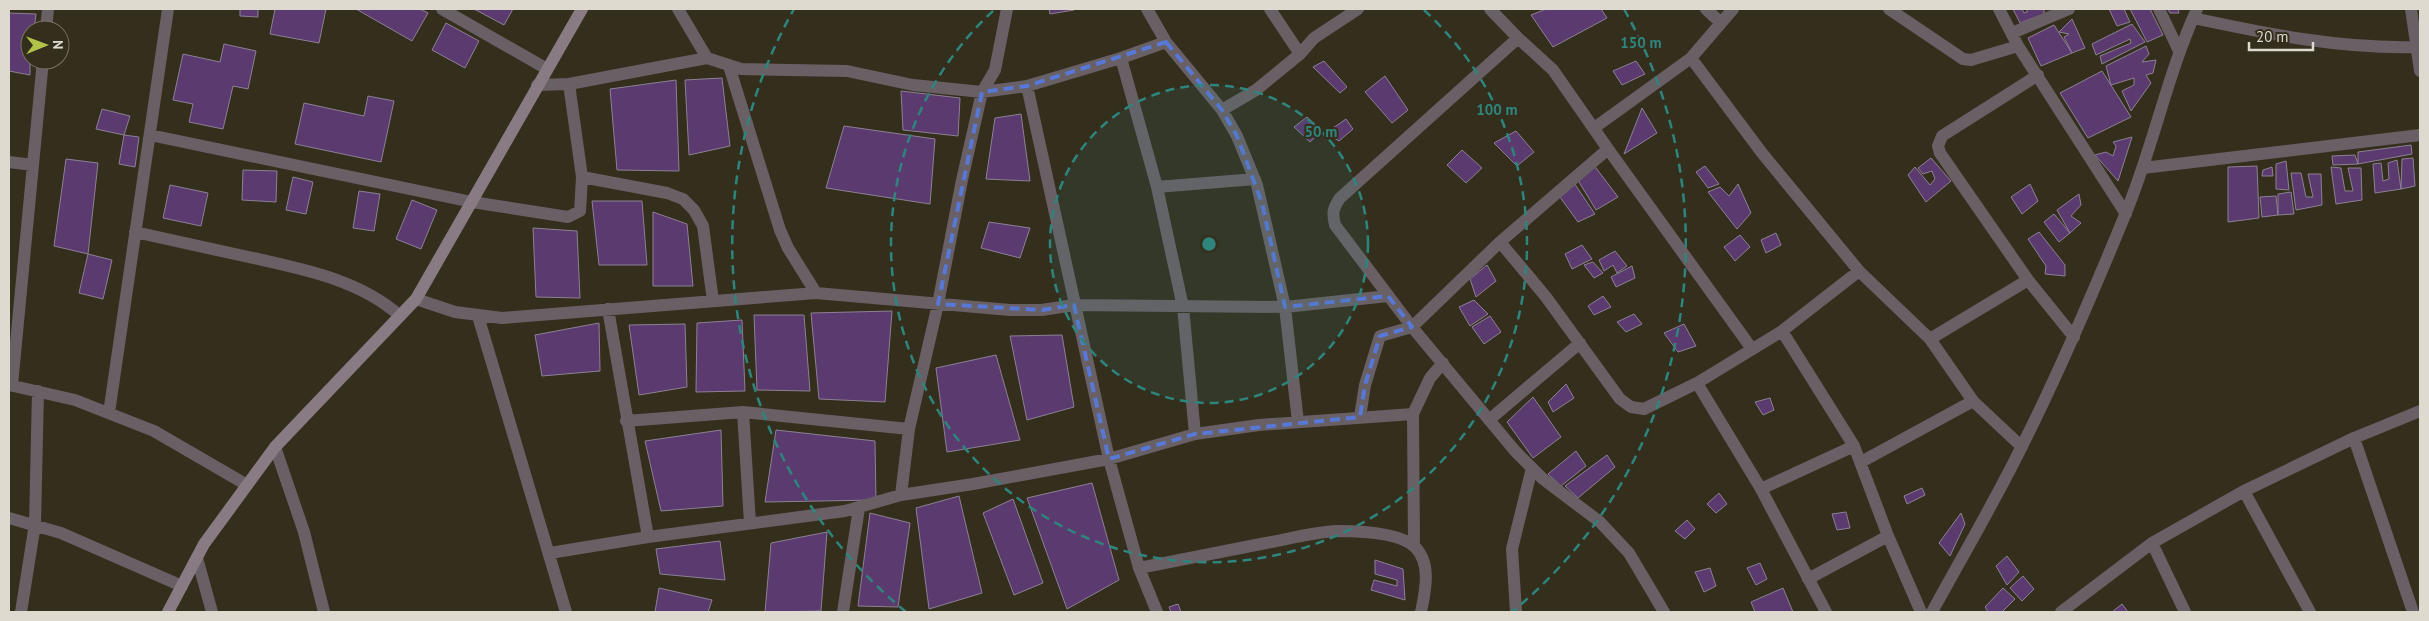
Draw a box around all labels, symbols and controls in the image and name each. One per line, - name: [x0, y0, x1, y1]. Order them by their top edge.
- north arrow: [20, 20, 70, 70]
- scale bar: [2249, 20, 2313, 52]
- text: 20 m: [2256, 27, 2289, 46]
- text: 150 m: [1620, 33, 1662, 52]
- text: N: [49, 40, 67, 50]
- text: 100 m: [1476, 100, 1518, 119]
- text: 50 m: [1305, 122, 1337, 141]
- centre of rings: [1200, 235, 1218, 253]

